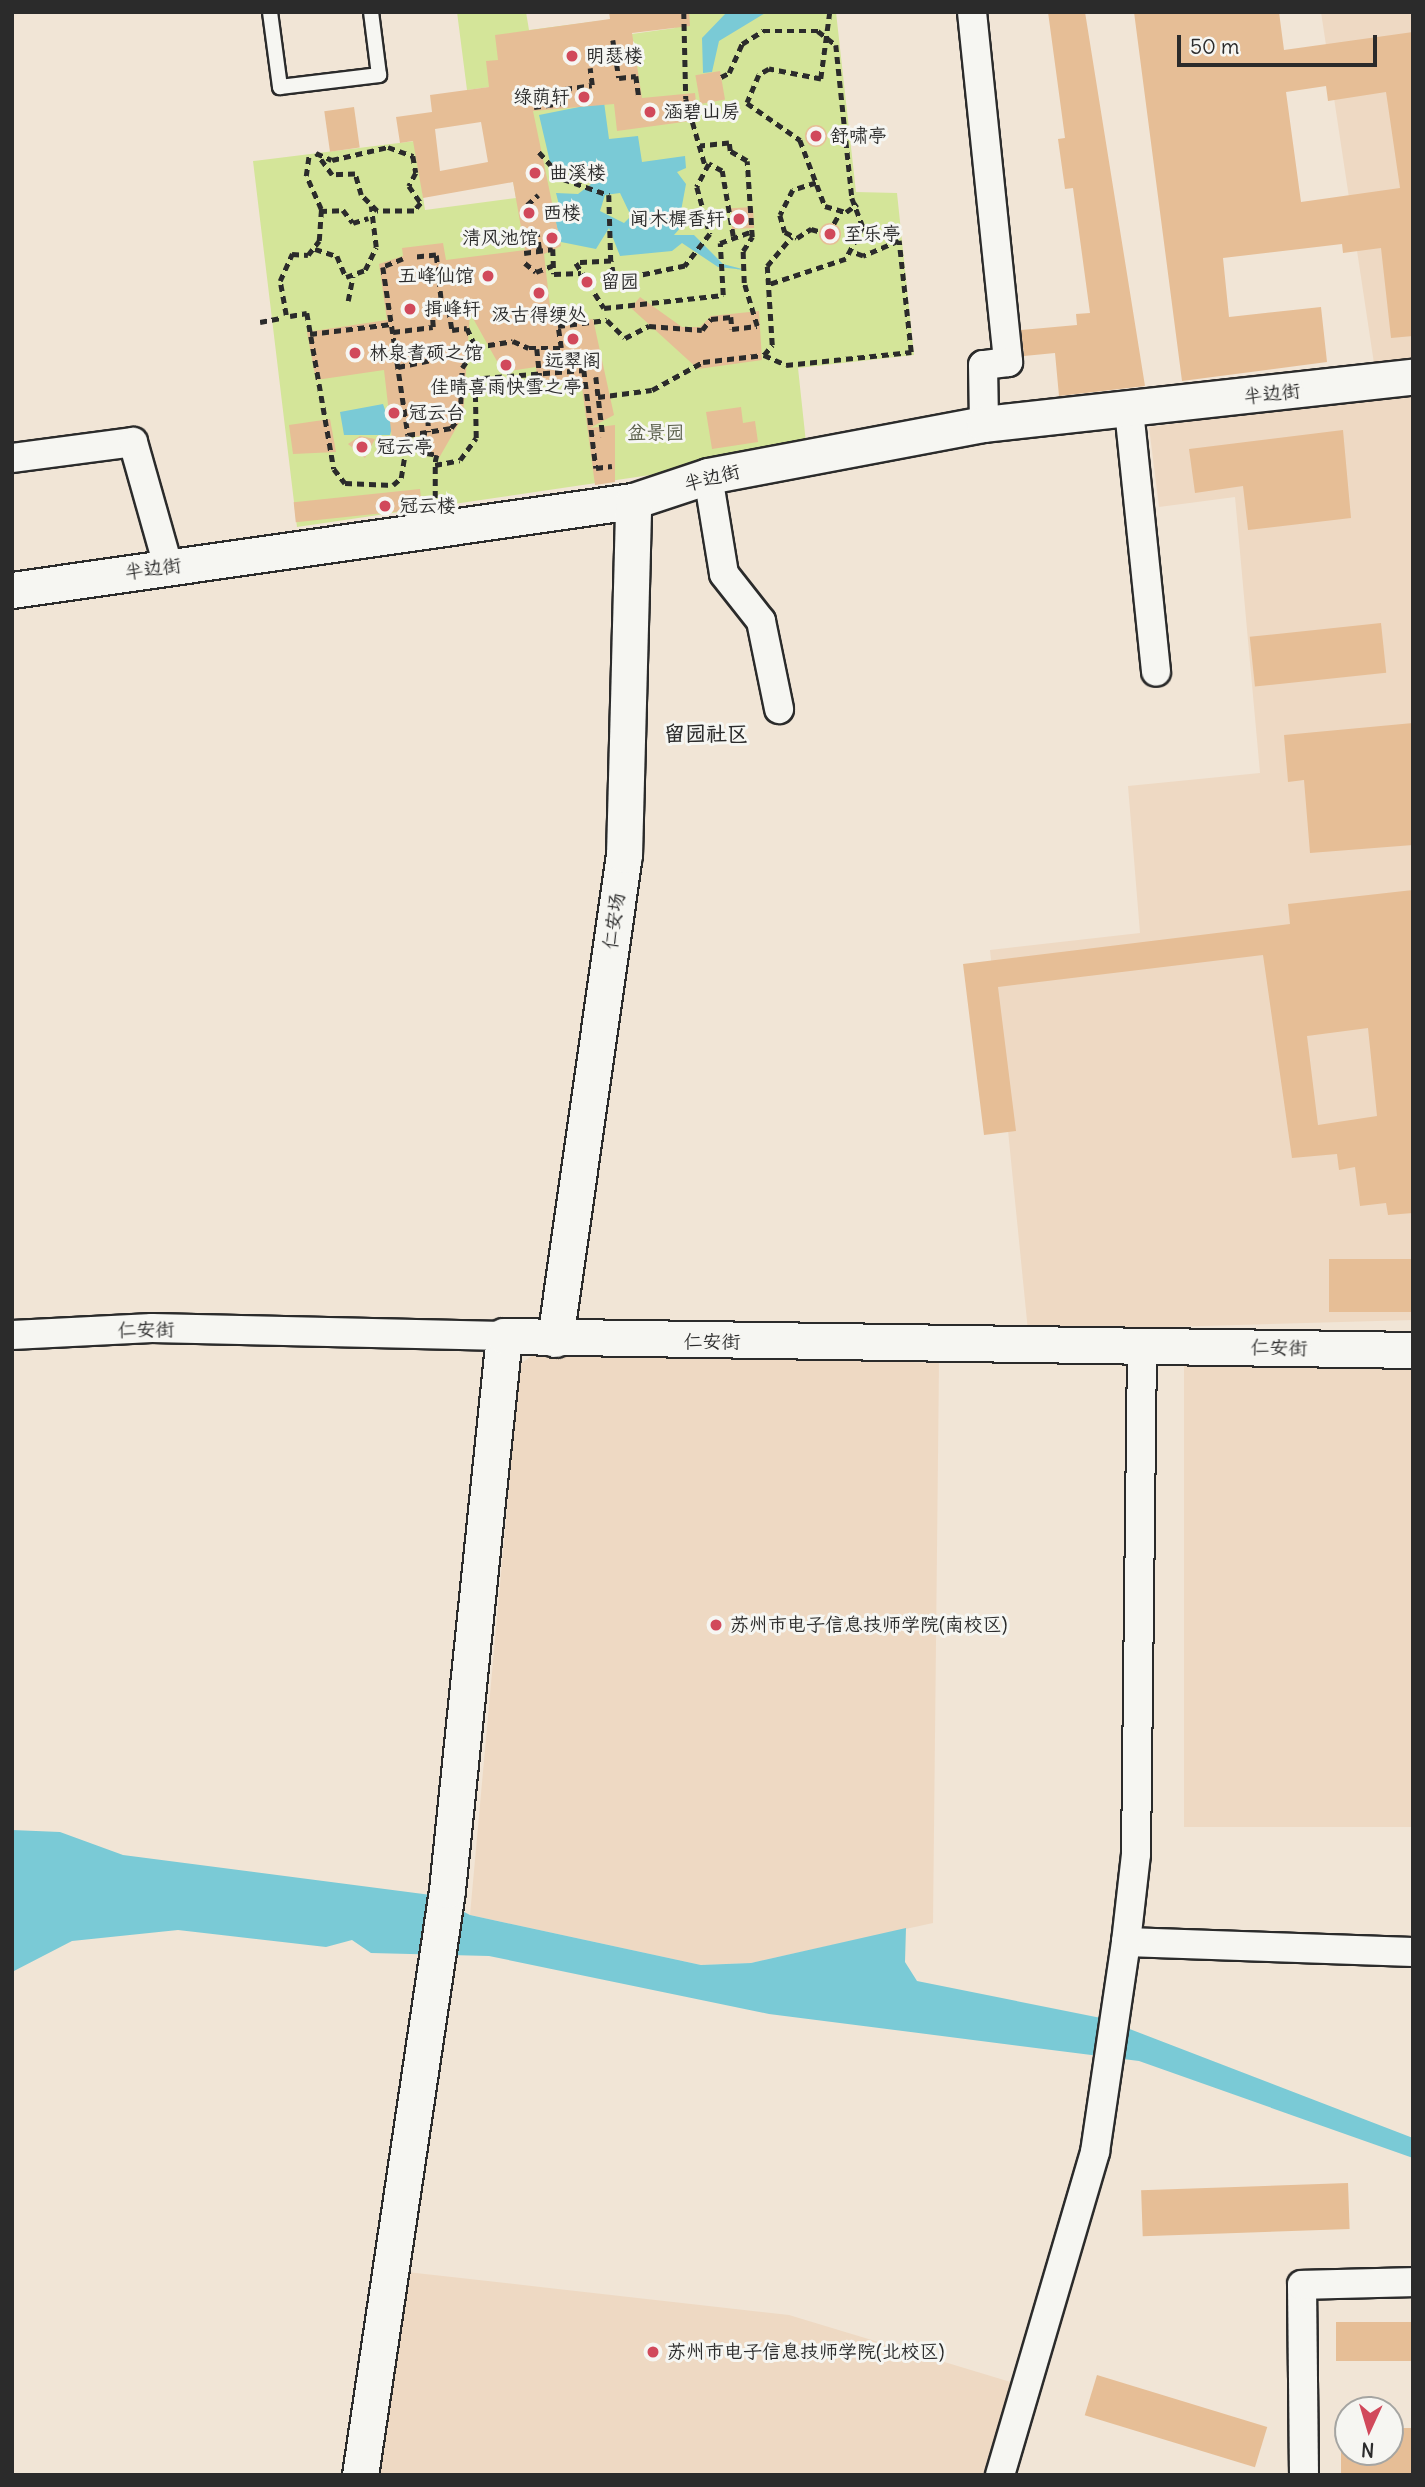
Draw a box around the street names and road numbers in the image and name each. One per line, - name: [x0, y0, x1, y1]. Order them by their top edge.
- street label: 半边街: [1242, 379, 1302, 409]
- street label: 半边街: [682, 460, 742, 496]
- street label: 半边街: [123, 554, 183, 584]
- street label: 仁安场: [599, 891, 629, 951]
- street label: 仁安街: [117, 1318, 175, 1342]
- street label: 仁安街: [684, 1331, 740, 1353]
- street label: 仁安街: [1250, 1336, 1308, 1360]

